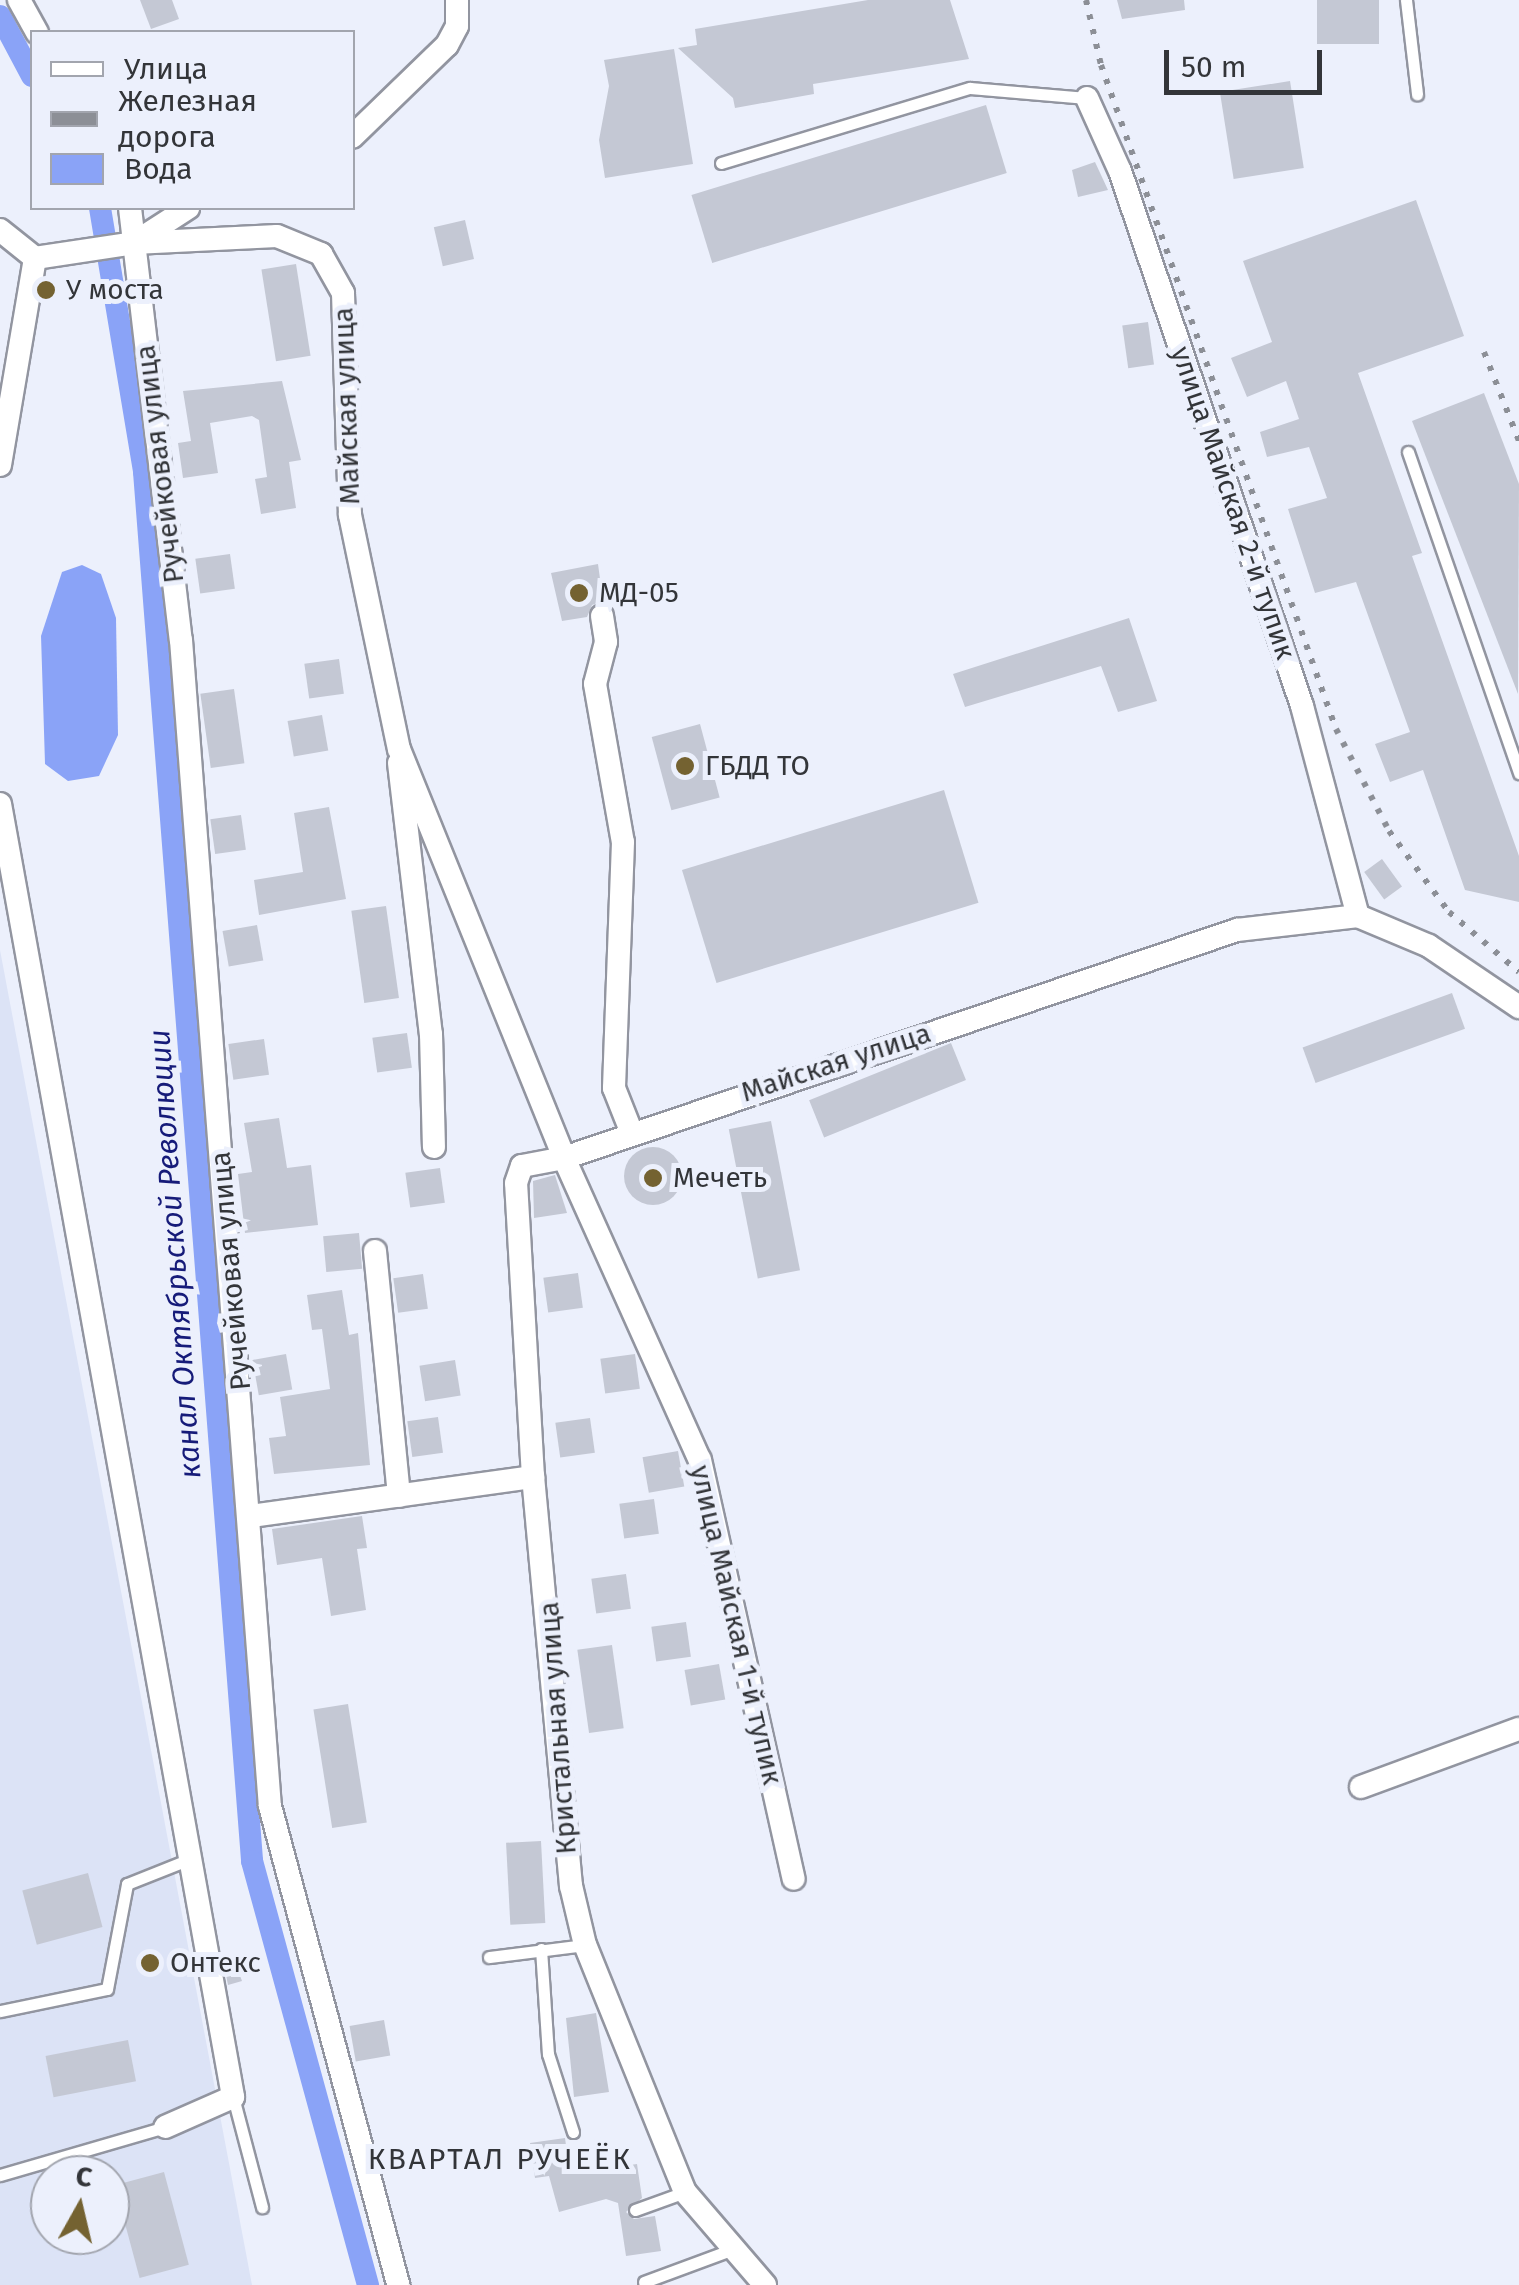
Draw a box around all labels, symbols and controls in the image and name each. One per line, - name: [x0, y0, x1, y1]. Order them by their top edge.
- legend: [30, 30, 355, 210]
- scale bar: [1169, 30, 1326, 92]
- text: 50 m: [1181, 49, 1246, 85]
- text: Улица: [124, 51, 208, 87]
- text: Железная дорога: [118, 83, 257, 155]
- text: Вода: [124, 151, 193, 187]
- place label: У моста: [66, 273, 164, 307]
- marker: У моста: [35, 279, 57, 301]
- street label: Майская улица: [327, 307, 367, 505]
- street label: улица Майская 2-й тупик: [1164, 342, 1302, 664]
- street label: Ручейковая улица: [129, 343, 191, 585]
- place label: МД-05: [599, 576, 679, 610]
- marker: МД-05: [568, 582, 590, 604]
- place label: ГБДД ТО: [705, 749, 810, 783]
- marker: ГБДД ТО: [674, 755, 696, 777]
- street label: Майская улица: [737, 1017, 935, 1109]
- water label: канал Октябрьской Революции: [141, 1028, 209, 1480]
- street label: Ручейковая улица: [204, 1150, 258, 1392]
- place label: Мечеть: [673, 1161, 767, 1195]
- marker: Мечеть: [642, 1167, 664, 1189]
- street label: улица Майская 1-й тупик: [683, 1462, 789, 1788]
- street label: Кристальная улица: [532, 1600, 584, 1856]
- place label: Онтекс: [170, 1946, 261, 1980]
- marker: Онтекс: [139, 1952, 161, 1974]
- district label: КВАРТАЛ РУЧЕЁК: [368, 2141, 632, 2177]
- north arrow: [30, 2155, 130, 2255]
- text: С: [74, 2159, 94, 2194]

